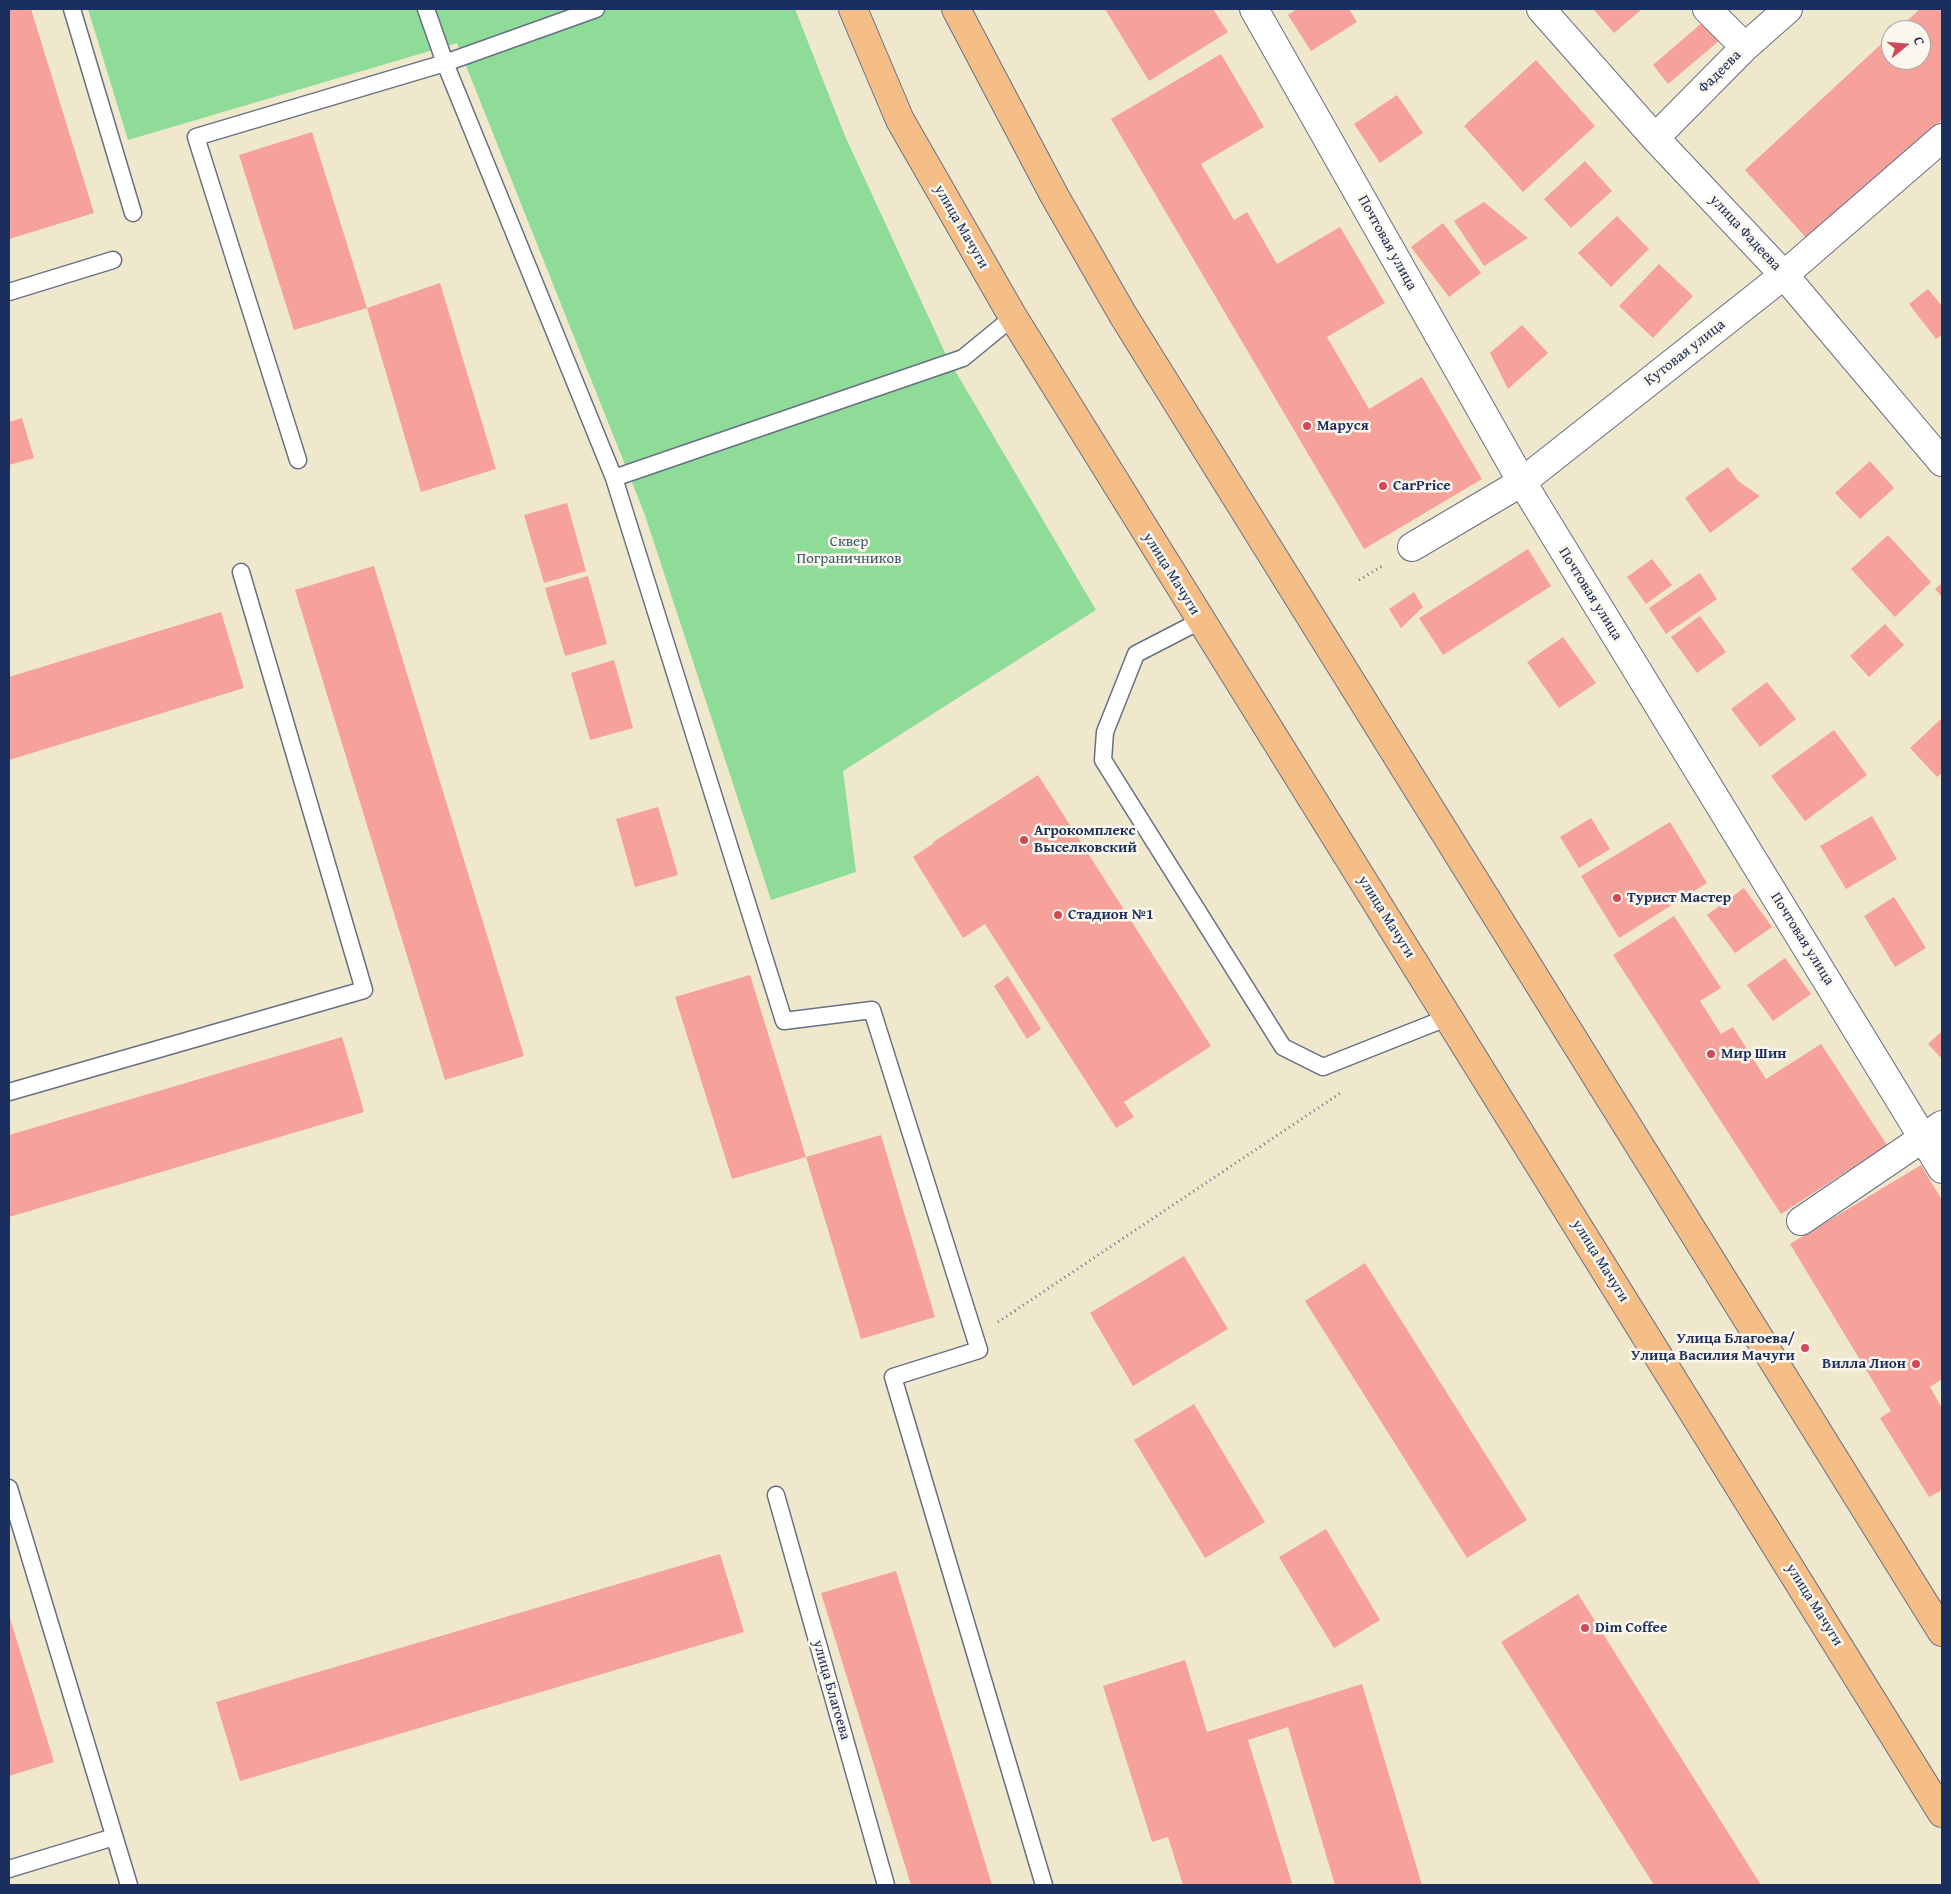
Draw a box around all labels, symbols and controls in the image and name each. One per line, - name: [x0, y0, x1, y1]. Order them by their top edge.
- north arrow: [1881, 20, 1931, 70]
- text: С: [1909, 34, 1930, 48]
- street label: Фадеева: [1695, 47, 1745, 97]
- street label: улица Мачуги: [930, 182, 992, 272]
- street label: улица Фадеева: [1705, 191, 1785, 275]
- street label: Почтовая улица: [1353, 192, 1421, 294]
- street label: Кутовая улица: [1641, 316, 1729, 390]
- place label: Маруся: [1317, 417, 1369, 435]
- marker: Маруся: [1301, 420, 1313, 432]
- place label: CarPrice: [1393, 477, 1451, 495]
- marker: CarPrice: [1377, 480, 1389, 492]
- street label: улица Мачуги: [1139, 530, 1203, 618]
- park label: Сквер Пограничников: [797, 533, 901, 568]
- street label: Почтовая улица: [1554, 544, 1626, 644]
- place label: Агрокомплекс Выселковский: [1034, 822, 1137, 857]
- marker: Агрокомплекс Выселковский: [1018, 834, 1030, 846]
- street label: улица Мачуги: [1354, 873, 1418, 961]
- place label: Турист Мастер: [1627, 889, 1731, 907]
- street label: Почтовая улица: [1766, 889, 1838, 989]
- marker: Турист Мастер: [1611, 892, 1623, 904]
- place label: Стадион №1: [1068, 906, 1154, 924]
- marker: Стадион №1: [1052, 909, 1064, 921]
- place label: Мир Шин: [1721, 1045, 1786, 1063]
- marker: Мир Шин: [1705, 1048, 1717, 1060]
- street label: улица Мачуги: [1568, 1217, 1632, 1305]
- place label: Улица Благоева/ Улица Василия Мачуги: [1631, 1330, 1795, 1365]
- marker: Улица Благоева/ Улица Василия Мачуги: [1799, 1342, 1811, 1354]
- place label: Вилла Лион: [1822, 1355, 1906, 1373]
- marker: Вилла Лион: [1910, 1358, 1922, 1370]
- street label: улица Мачуги: [1782, 1561, 1846, 1649]
- place label: Dim Coffee: [1595, 1619, 1667, 1637]
- marker: Dim Coffee: [1579, 1622, 1591, 1634]
- street label: улица Благоева: [808, 1638, 854, 1742]

